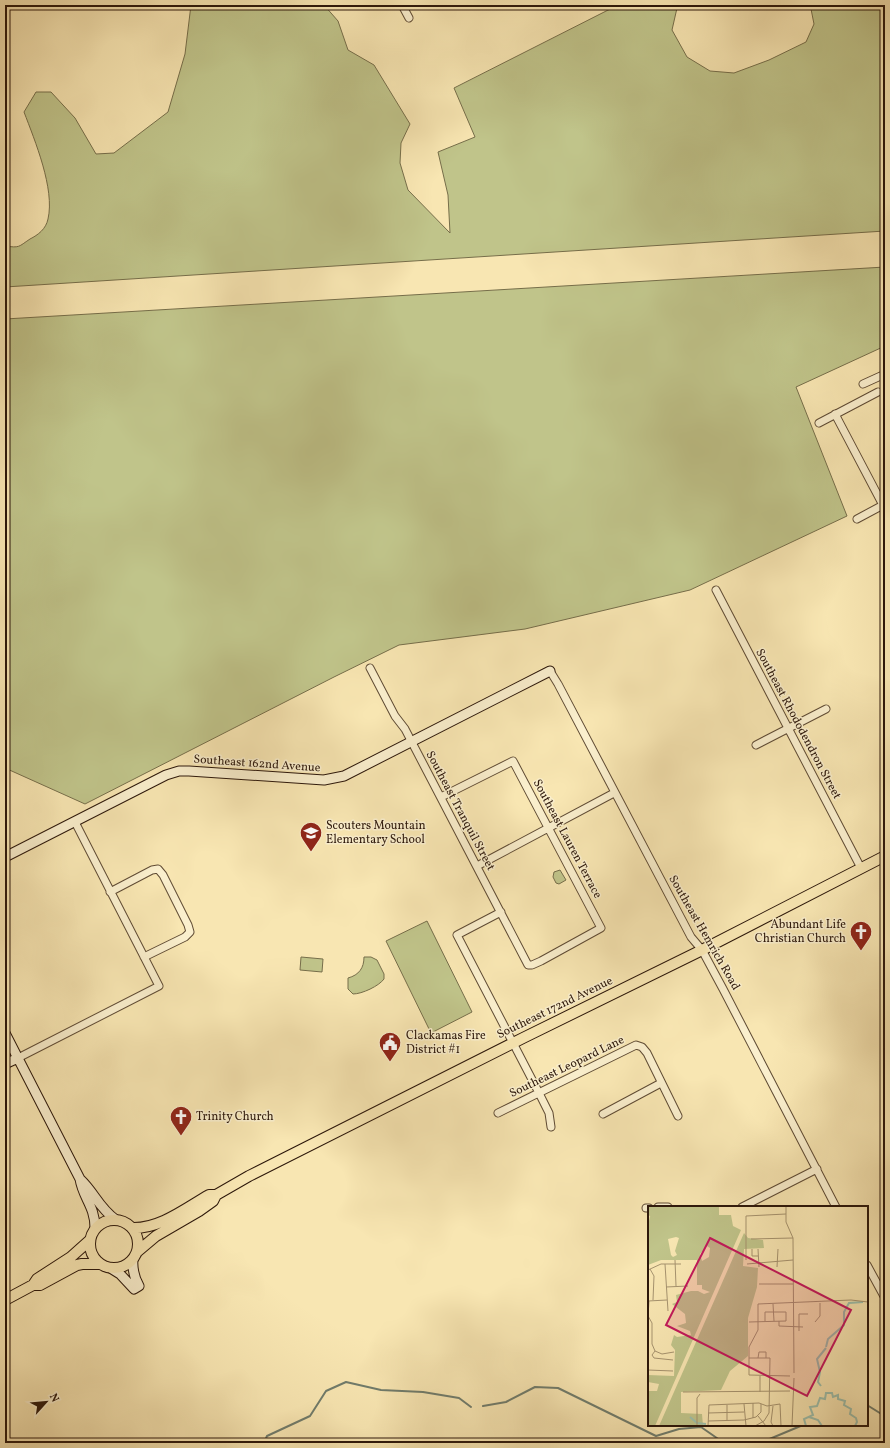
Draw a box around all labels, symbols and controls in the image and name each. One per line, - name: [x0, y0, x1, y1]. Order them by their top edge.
- street label: Southeast Rhododendron Street: [751, 646, 845, 802]
- street label: Southeast Tranquil Street: [422, 748, 498, 874]
- street label: Southeast 162nd Avenue: [193, 752, 321, 776]
- street label: Southeast Lauren Terrace: [529, 777, 605, 902]
- place label: Scouters Mountain Elementary School: [326, 818, 426, 848]
- school or university icon: Scouters Mountain Elementary School: [298, 820, 324, 853]
- street label: Southeast Hemrich Road: [665, 873, 744, 994]
- place label: Abundant Life Christian Church: [755, 917, 846, 947]
- church icon: Abundant Life Christian Church: [848, 919, 874, 952]
- street label: Southeast 172nd Avenue: [494, 973, 616, 1043]
- place label: Clackamas Fire District #1: [406, 1028, 486, 1058]
- public building icon: Clackamas Fire District #1: [377, 1030, 403, 1063]
- street label: Southeast Leopard Lane: [507, 1032, 627, 1102]
- church icon: Trinity Church: [168, 1104, 194, 1137]
- place label: Trinity Church: [196, 1109, 274, 1125]
- inset map: [648, 1206, 868, 1426]
- north arrow: [26, 1382, 66, 1422]
- text: N: [45, 1391, 62, 1405]

